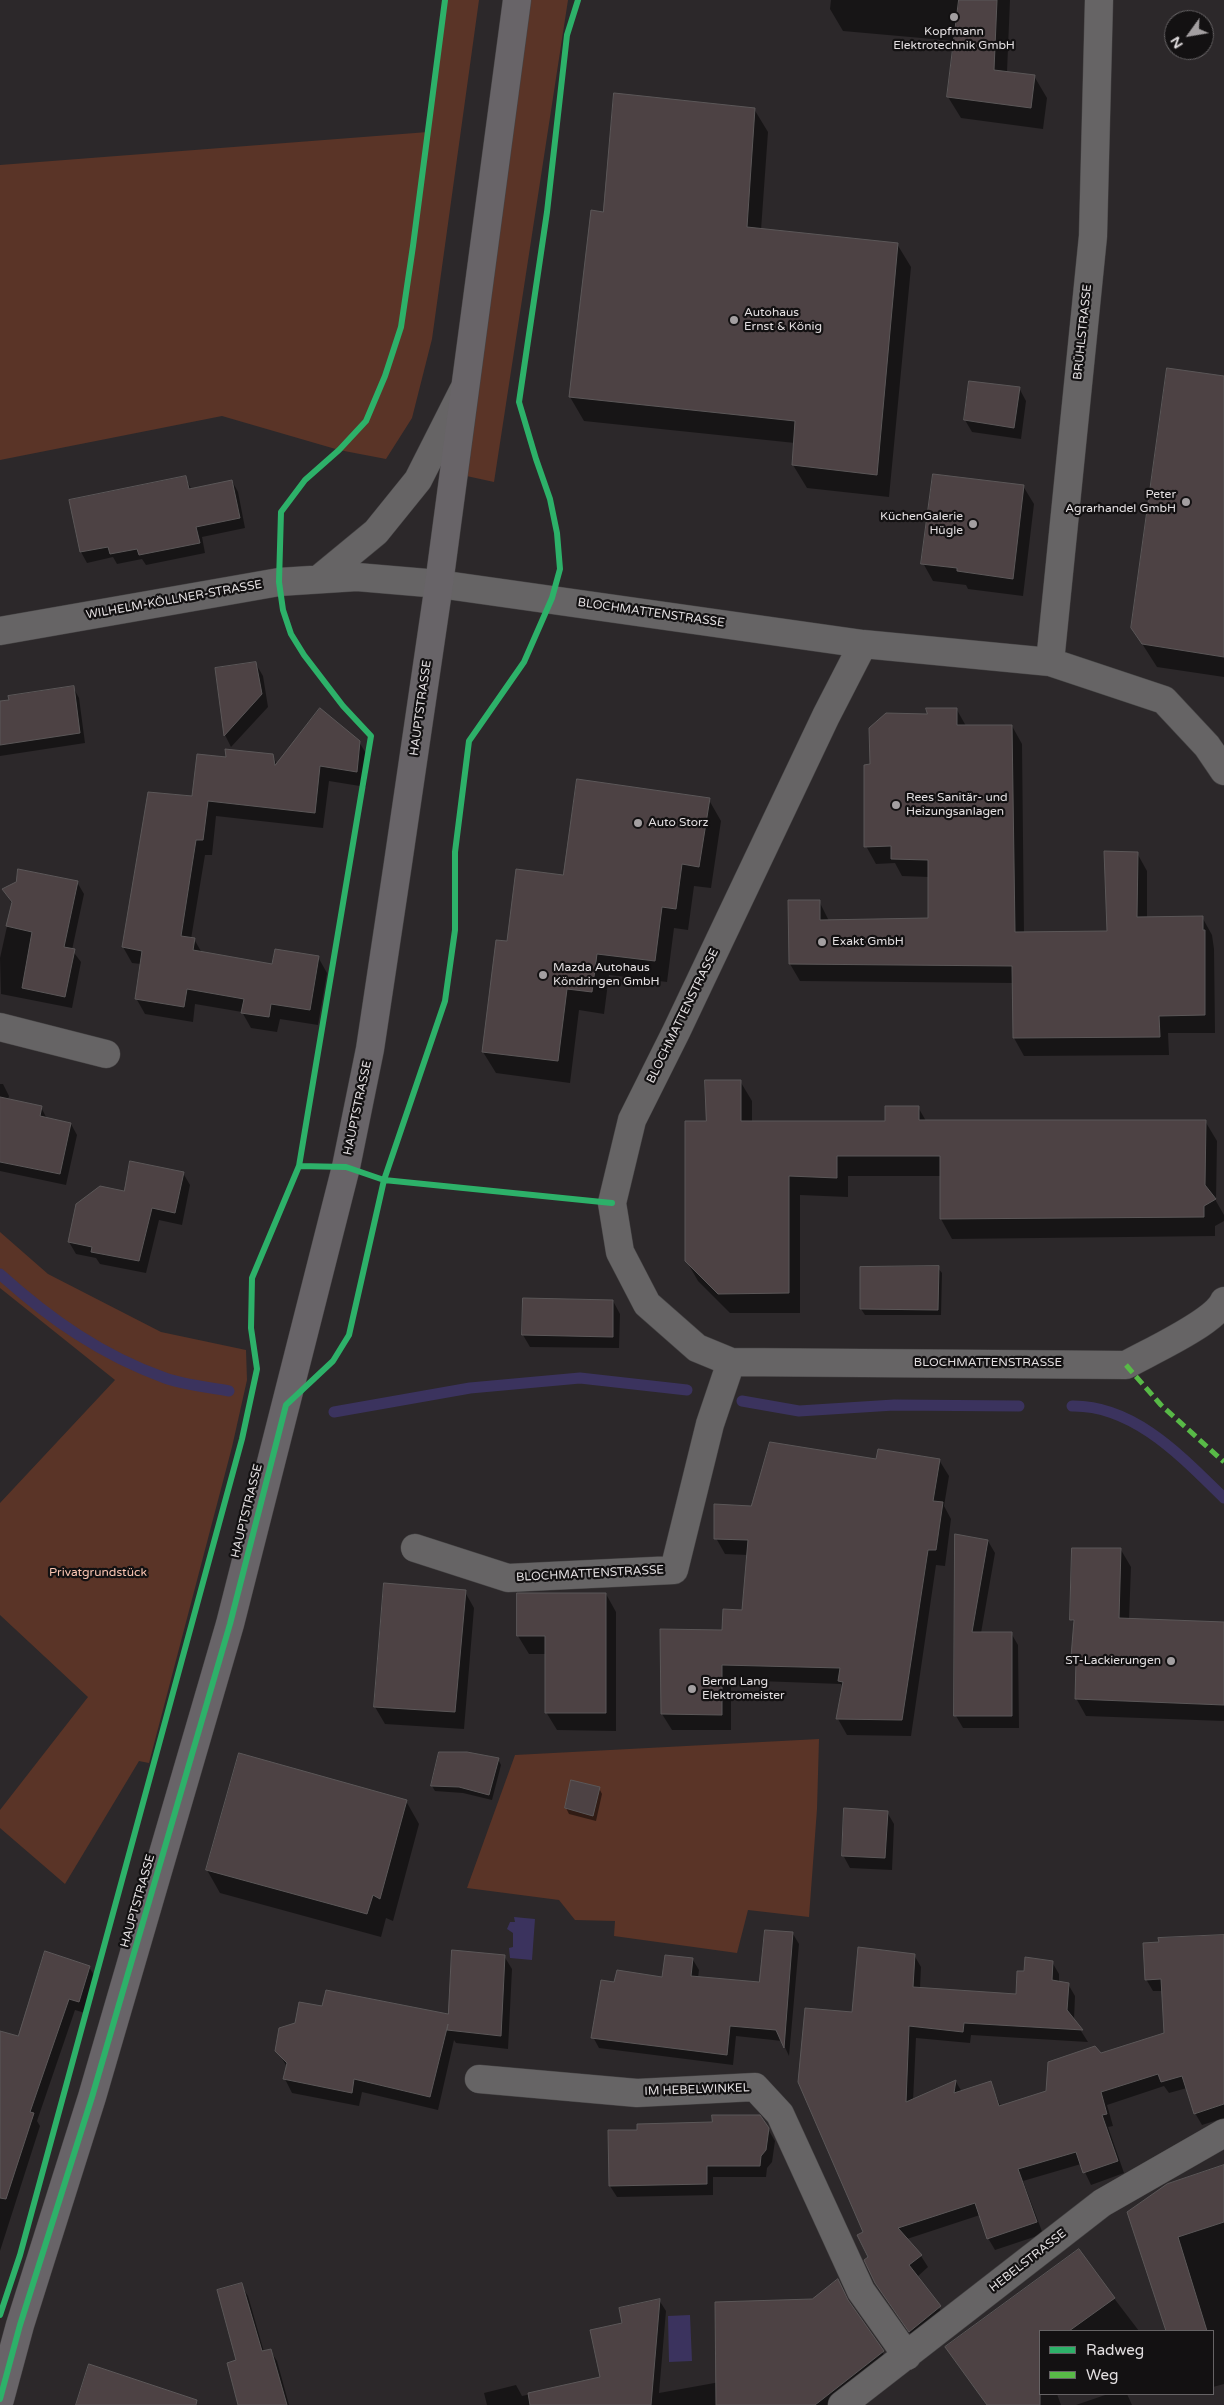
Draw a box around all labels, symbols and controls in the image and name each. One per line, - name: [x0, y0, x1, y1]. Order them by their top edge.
- north arrow: [1164, 10, 1214, 60]
- marker: Kopfmann Elektrotechnik GmbH: [948, 11, 960, 23]
- place label: Kopfmann Elektrotechnik GmbH: [893, 25, 1015, 53]
- text: N: [1167, 33, 1187, 52]
- street label: BRÜHLSTRASSE: [1071, 283, 1095, 381]
- place label: Autohaus Ernst & König: [744, 306, 822, 334]
- marker: Autohaus Ernst & König: [728, 314, 740, 326]
- place label: Peter Agrarhandel GmbH: [1065, 488, 1176, 516]
- marker: Peter Agrarhandel GmbH: [1180, 496, 1192, 508]
- place label: KüchenGalerie Hügle: [880, 510, 963, 538]
- marker: KüchenGalerie Hügle: [967, 518, 979, 530]
- street label: WILHELM-KÖLLNER-STRASSE: [85, 577, 263, 623]
- street label: BLOCHMATTENSTRASSE: [577, 596, 725, 630]
- street label: HAUPTSTRASSE: [407, 659, 435, 757]
- place label: Rees Sanitär- und Heizungsanlagen: [906, 791, 1008, 819]
- marker: Rees Sanitär- und Heizungsanlagen: [890, 799, 902, 811]
- place label: Auto Storz: [648, 816, 709, 830]
- marker: Auto Storz: [632, 817, 644, 829]
- place label: Exakt GmbH: [832, 935, 904, 949]
- marker: Exakt GmbH: [816, 936, 828, 948]
- street label: BLOCHMATTENSTRASSE: [644, 946, 722, 1086]
- place label: Mazda Autohaus Köndringen GmbH: [553, 961, 659, 989]
- marker: Mazda Autohaus Köndringen GmbH: [537, 969, 549, 981]
- street label: HAUPTSTRASSE: [341, 1059, 375, 1157]
- street label: BLOCHMATTENSTRASSE: [914, 1356, 1062, 1370]
- street label: HAUPTSTRASSE: [228, 1462, 266, 1560]
- street label: BLOCHMATTENSTRASSE: [516, 1563, 664, 1585]
- park label: Privatgrundstück: [49, 1566, 147, 1580]
- place label: ST-Lackierungen: [1065, 1654, 1161, 1668]
- marker: ST-Lackierungen: [1165, 1655, 1177, 1667]
- place label: Bernd Lang Elektromeister: [702, 1675, 785, 1703]
- marker: Bernd Lang Elektromeister: [686, 1683, 698, 1695]
- street label: HAUPTSTRASSE: [118, 1853, 158, 1949]
- street label: IM HEBELWINKEL: [644, 2081, 750, 2099]
- street label: HEBELSTRASSE: [987, 2226, 1069, 2296]
- legend: [1039, 2330, 1214, 2395]
- text: Radweg: [1086, 2341, 1144, 2359]
- text: Weg: [1086, 2366, 1118, 2384]

